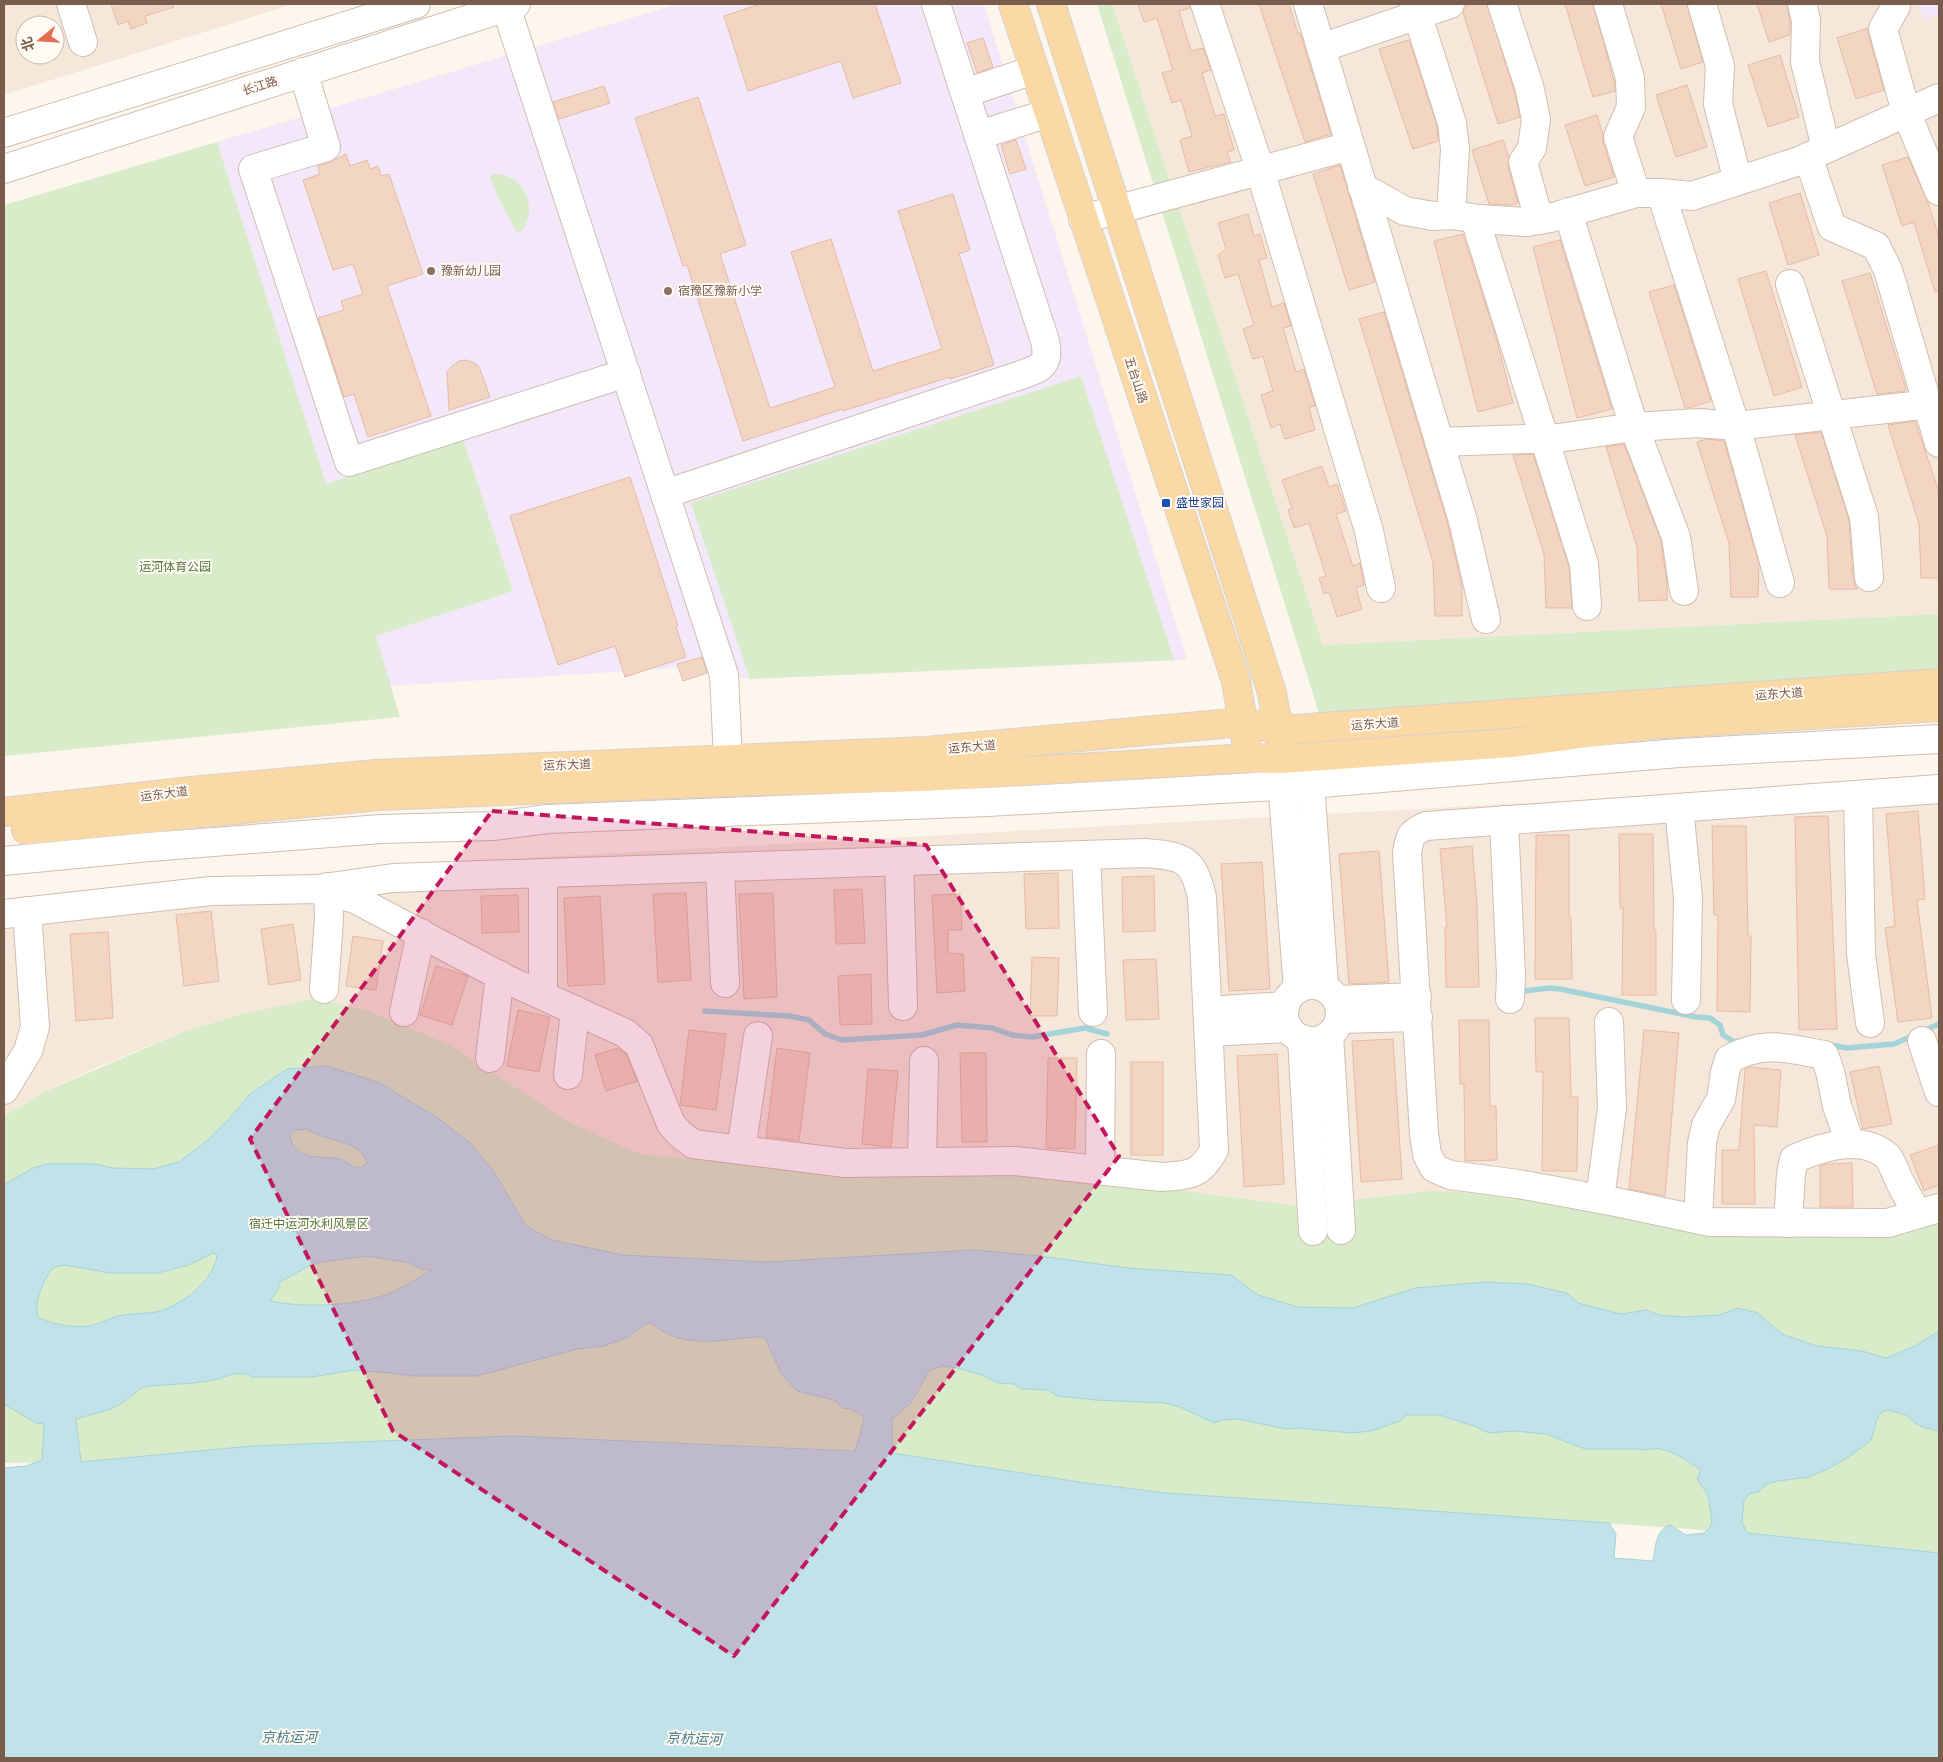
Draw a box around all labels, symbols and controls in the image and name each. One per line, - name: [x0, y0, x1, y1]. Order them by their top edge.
- north arrow: [15, 15, 65, 65]
- text: 北: [18, 35, 38, 53]
- street label: 长江路: [241, 74, 279, 98]
- place label: 豫新幼儿园: [441, 264, 501, 278]
- marker: 豫新幼儿园: [425, 265, 437, 277]
- place label: 宿豫区豫新小学: [678, 284, 762, 298]
- marker: 宿豫区豫新小学: [662, 285, 674, 297]
- street label: 五台山路: [1122, 355, 1150, 405]
- place label: 盛世家园: [1176, 496, 1224, 510]
- marker: 盛世家园: [1160, 497, 1172, 509]
- park label: 运河体育公园: [139, 560, 211, 574]
- street label: 运东大道: [1755, 685, 1803, 703]
- street label: 运东大道: [1351, 715, 1399, 733]
- street label: 运东大道: [947, 738, 997, 756]
- street label: 运东大道: [543, 757, 591, 773]
- street label: 运东大道: [139, 784, 189, 804]
- park label: 宿迁中运河水利风景区: [249, 1217, 369, 1231]
- water label: 京杭运河: [261, 1729, 320, 1746]
- water label: 京杭运河: [666, 1730, 725, 1749]

